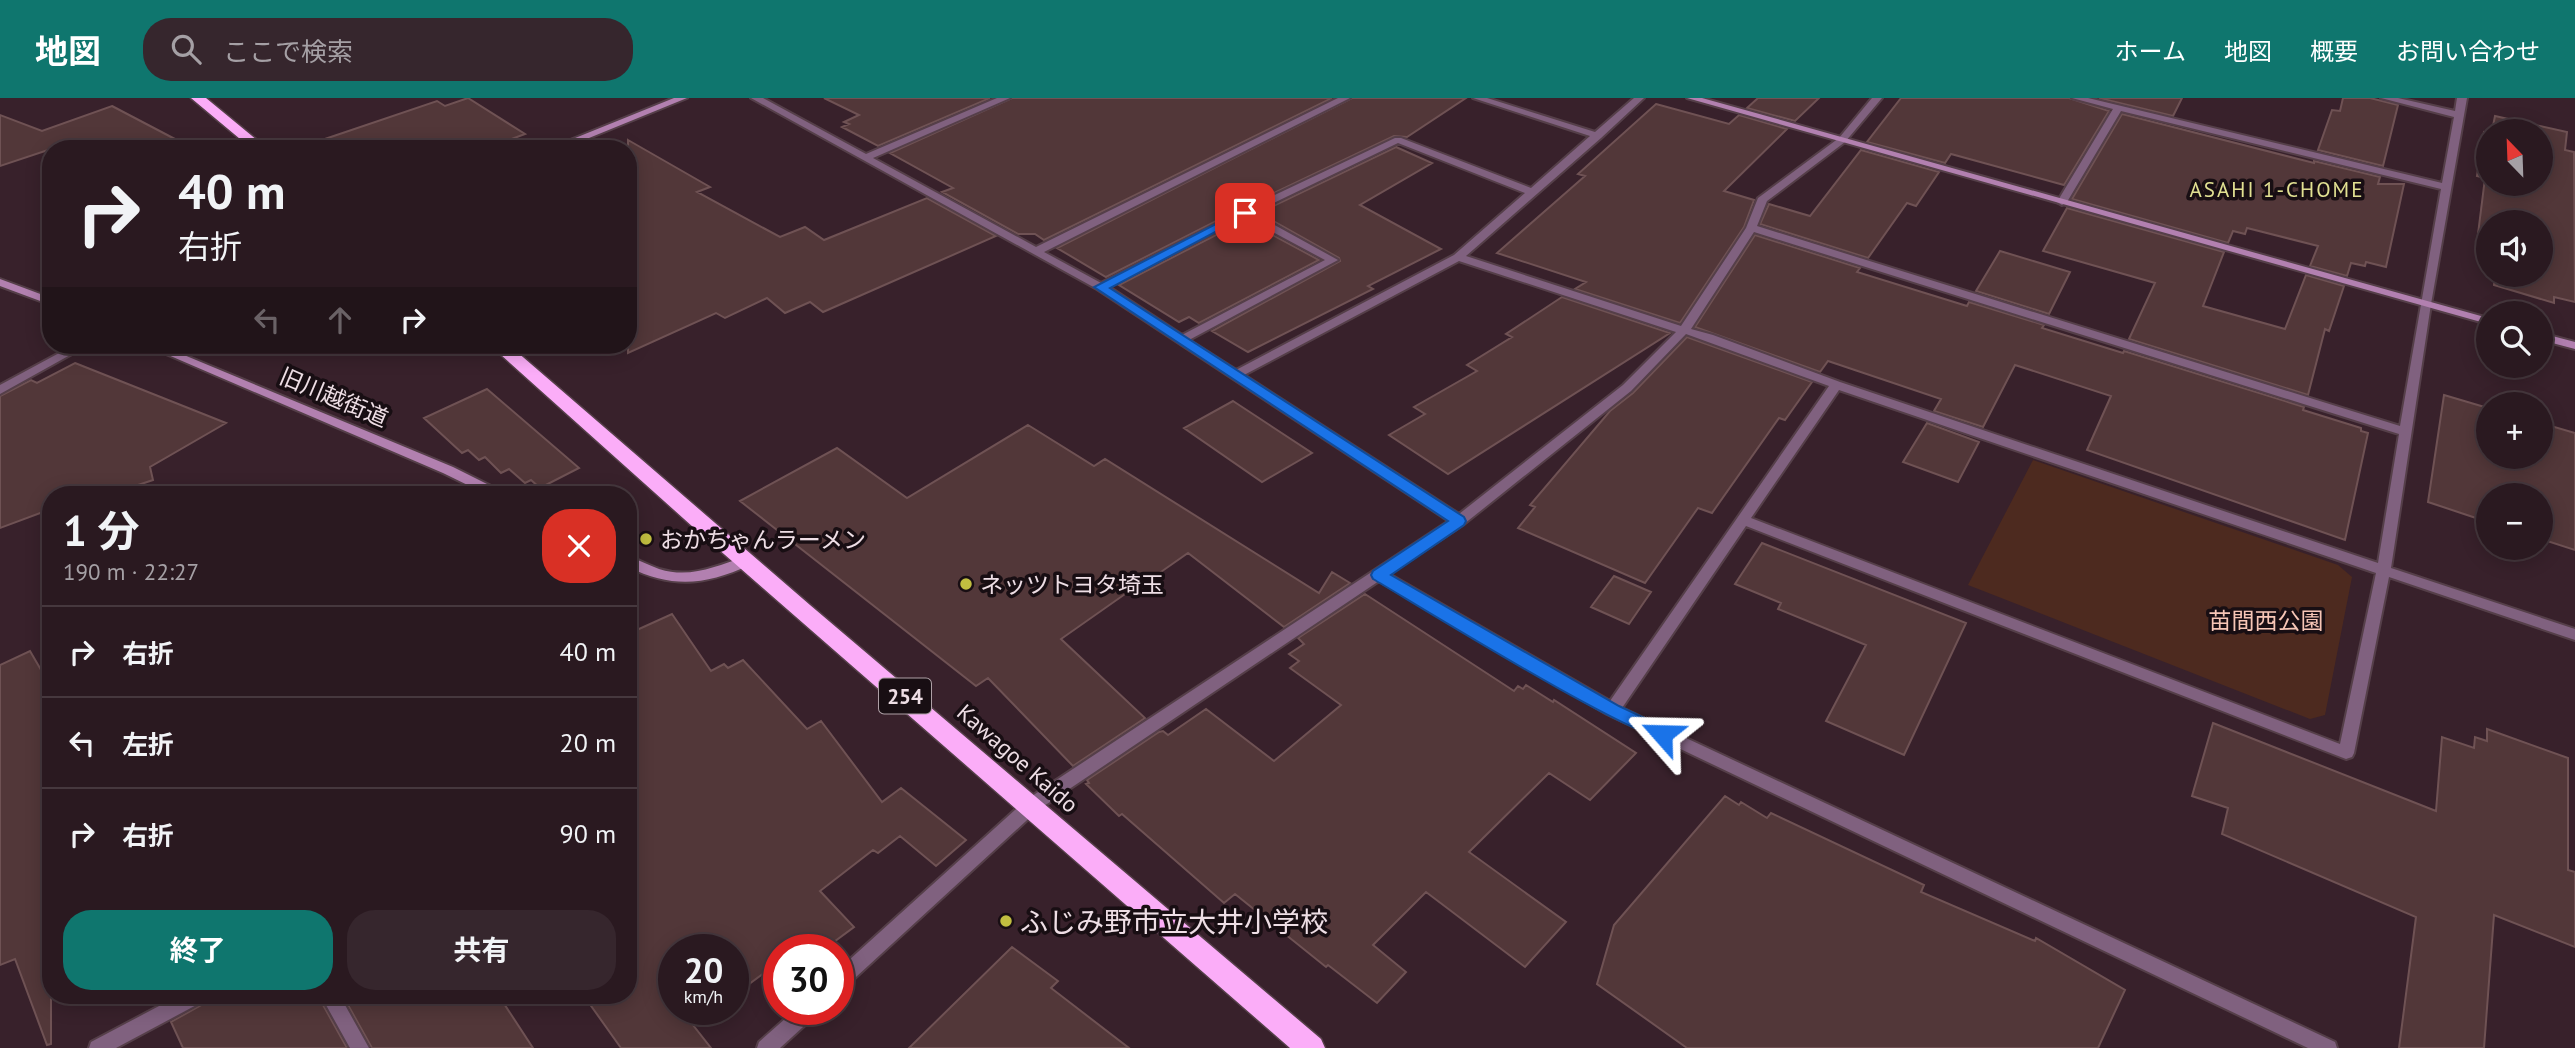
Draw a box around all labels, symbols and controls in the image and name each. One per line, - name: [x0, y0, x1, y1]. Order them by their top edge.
- search box: [143, 18, 633, 81]
- text: 地図: [35, 29, 101, 72]
- icon: search: [167, 30, 205, 68]
- text: ここで検索: [223, 35, 353, 68]
- text: ホーム: [2115, 36, 2186, 67]
- text: 地図: [2224, 36, 2272, 67]
- text: 概要: [2310, 36, 2358, 67]
- text: お問い合わせ: [2396, 36, 2540, 67]
- north arrow: [2476, 119, 2553, 196]
- map controls: [2476, 119, 2553, 560]
- text: 40 m: [178, 159, 285, 223]
- icon: right: [63, 168, 154, 259]
- district label: ASAHI 1-CHOME: [2190, 176, 2364, 203]
- pin: [1215, 183, 1275, 243]
- icon: arrive: [1226, 194, 1264, 232]
- button: sound: [2476, 210, 2553, 287]
- text: 右折: [178, 225, 242, 267]
- icon: left: [248, 301, 286, 339]
- icon: ahead: [321, 301, 359, 339]
- icon: right: [394, 301, 432, 339]
- button: search: [2476, 301, 2553, 378]
- street label: 旧川越街道: [275, 361, 393, 433]
- button: +: [2476, 392, 2553, 469]
- button: −: [2476, 483, 2553, 560]
- text: 1 分: [63, 503, 139, 558]
- button: close: [542, 509, 616, 583]
- place label: おかちゃんラーメン: [660, 525, 866, 554]
- marker: おかちゃんラーメン: [638, 531, 654, 547]
- text: 190 m · 22:27: [63, 557, 199, 586]
- place label: ネッツトヨタ埼玉: [980, 570, 1164, 599]
- marker: ネッツトヨタ埼玉: [958, 576, 974, 592]
- park label: 苗間西公園: [2209, 606, 2324, 635]
- icon: right: [63, 633, 101, 671]
- text: 40 m: [560, 635, 616, 668]
- text: 右折: [122, 637, 174, 670]
- road number: 254: [879, 678, 931, 714]
- street label: Kawagoe Kaido: [951, 697, 1085, 819]
- position arrow: [1625, 697, 1699, 771]
- icon: left: [63, 724, 101, 762]
- text: 20 m: [560, 726, 616, 759]
- text: 左折: [122, 728, 174, 761]
- icon: right: [63, 815, 101, 853]
- text: 90 m: [560, 817, 616, 850]
- text: 右折: [122, 819, 174, 852]
- place label: ふじみ野市立大井小学校: [1020, 903, 1328, 940]
- button: 終了: [63, 910, 333, 990]
- button: 共有: [347, 910, 616, 990]
- marker: ふじみ野市立大井小学校: [998, 913, 1014, 929]
- speed limit sign: 30: [763, 934, 854, 1025]
- text: 20: [684, 947, 723, 993]
- text: km/h: [684, 985, 723, 1008]

